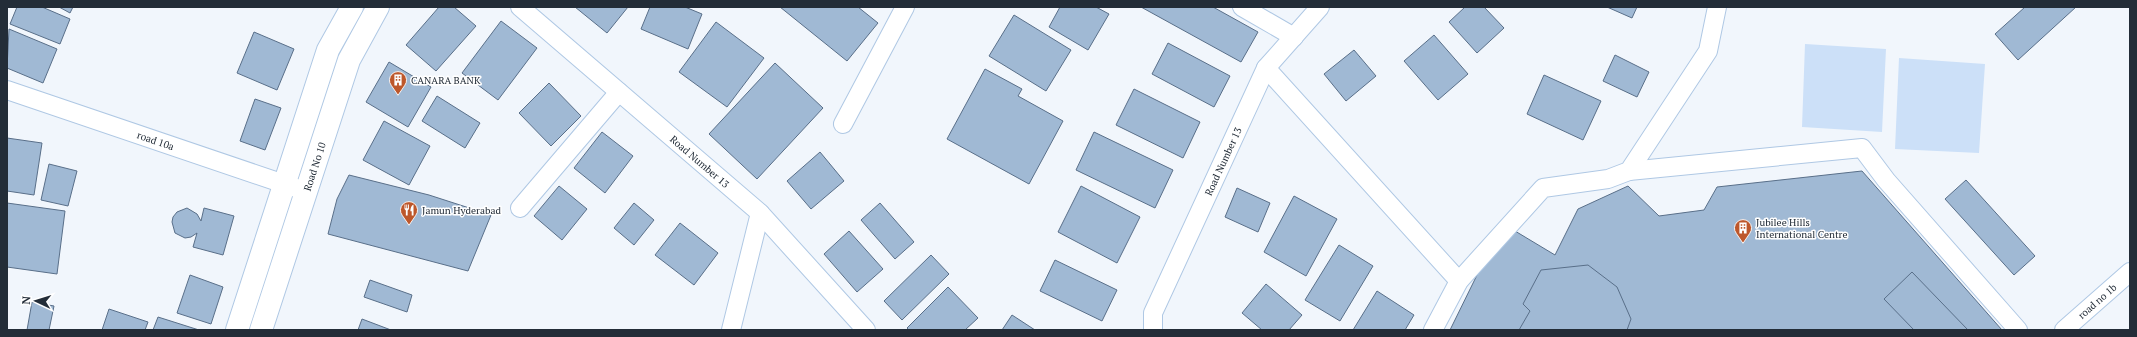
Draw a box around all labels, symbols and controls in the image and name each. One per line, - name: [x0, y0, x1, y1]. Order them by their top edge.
- building icon: CANARA BANK: [388, 70, 408, 95]
- place label: CANARA BANK: [411, 74, 481, 87]
- street label: Road Number 13: [1202, 125, 1244, 198]
- street label: road 10a: [136, 128, 176, 153]
- street label: Road Number 13: [668, 132, 732, 190]
- street label: Road No 10: [300, 140, 328, 193]
- restaurant icon: Jamun Hyderabad: [399, 200, 419, 225]
- place label: Jamun Hyderabad: [422, 204, 501, 217]
- place label: Jubilee Hills International Centre: [1756, 216, 1847, 241]
- building icon: Jubilee Hills International Centre: [1733, 218, 1753, 243]
- street label: road no 1b: [2075, 280, 2119, 321]
- north arrow: [16, 281, 56, 321]
- text: N: [19, 295, 33, 305]

